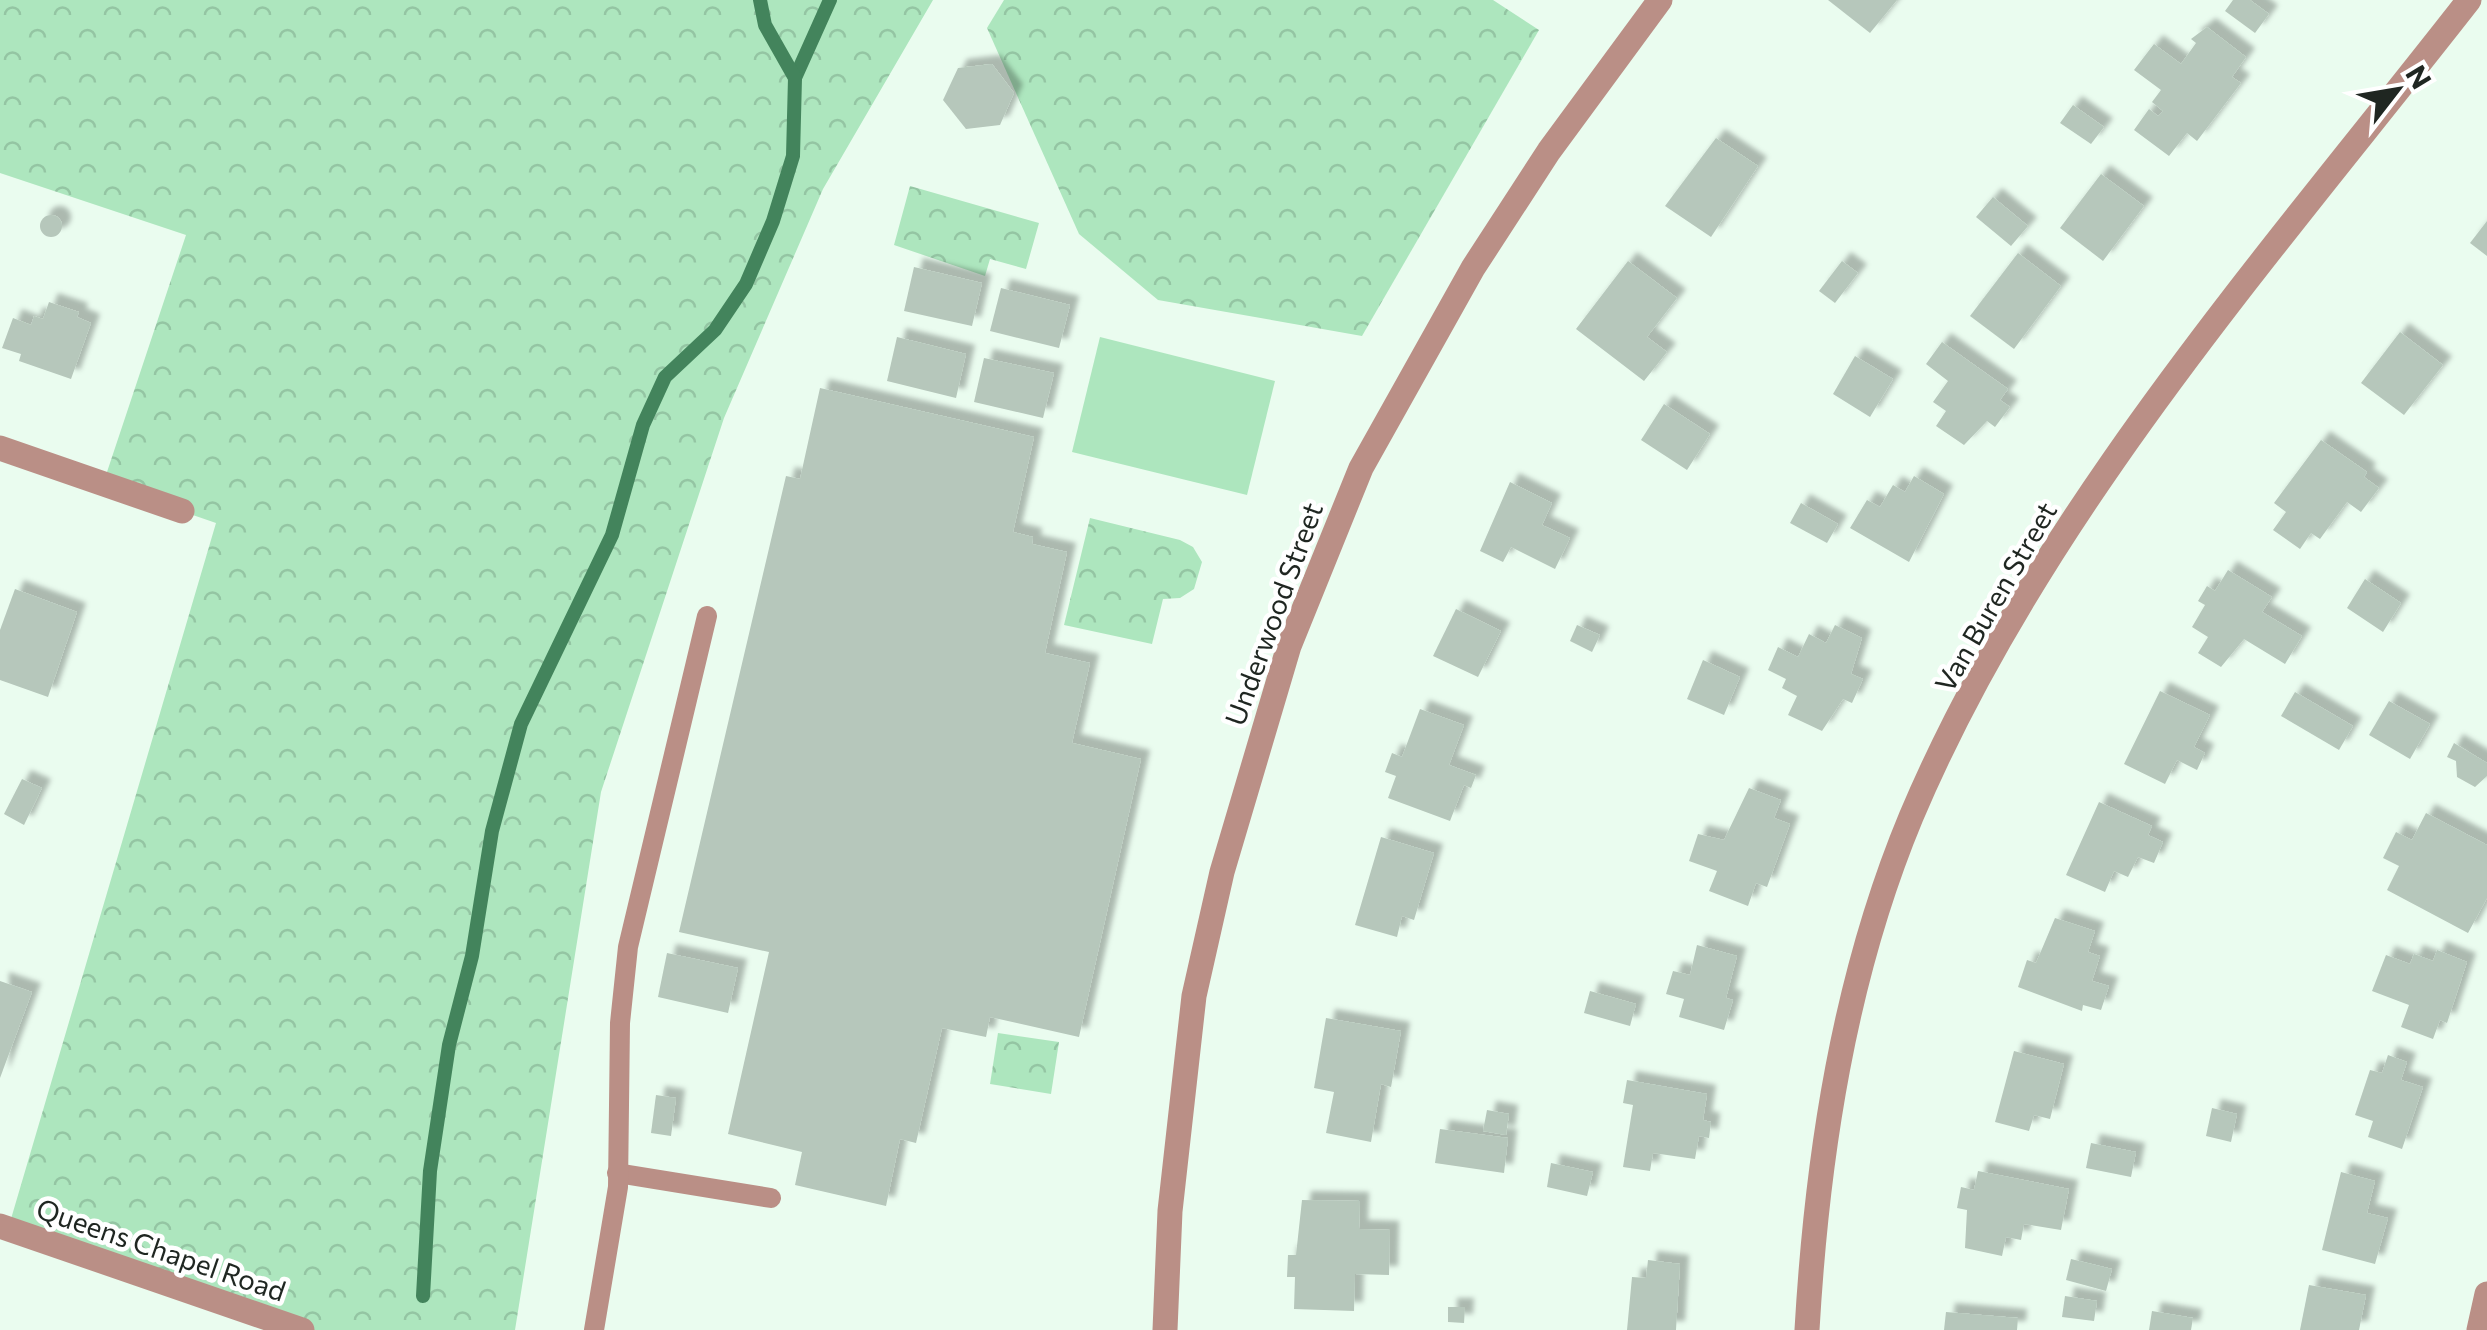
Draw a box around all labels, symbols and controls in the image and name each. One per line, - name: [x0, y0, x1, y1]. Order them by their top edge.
- north arrow: [2347, 40, 2447, 140]
- text: N: [2399, 59, 2439, 94]
- street label: Van Buren Street: [1927, 496, 2063, 697]
- street label: Underwood Street: [1217, 498, 1329, 730]
- street label: Queens Chapel Road: [32, 1190, 290, 1308]

